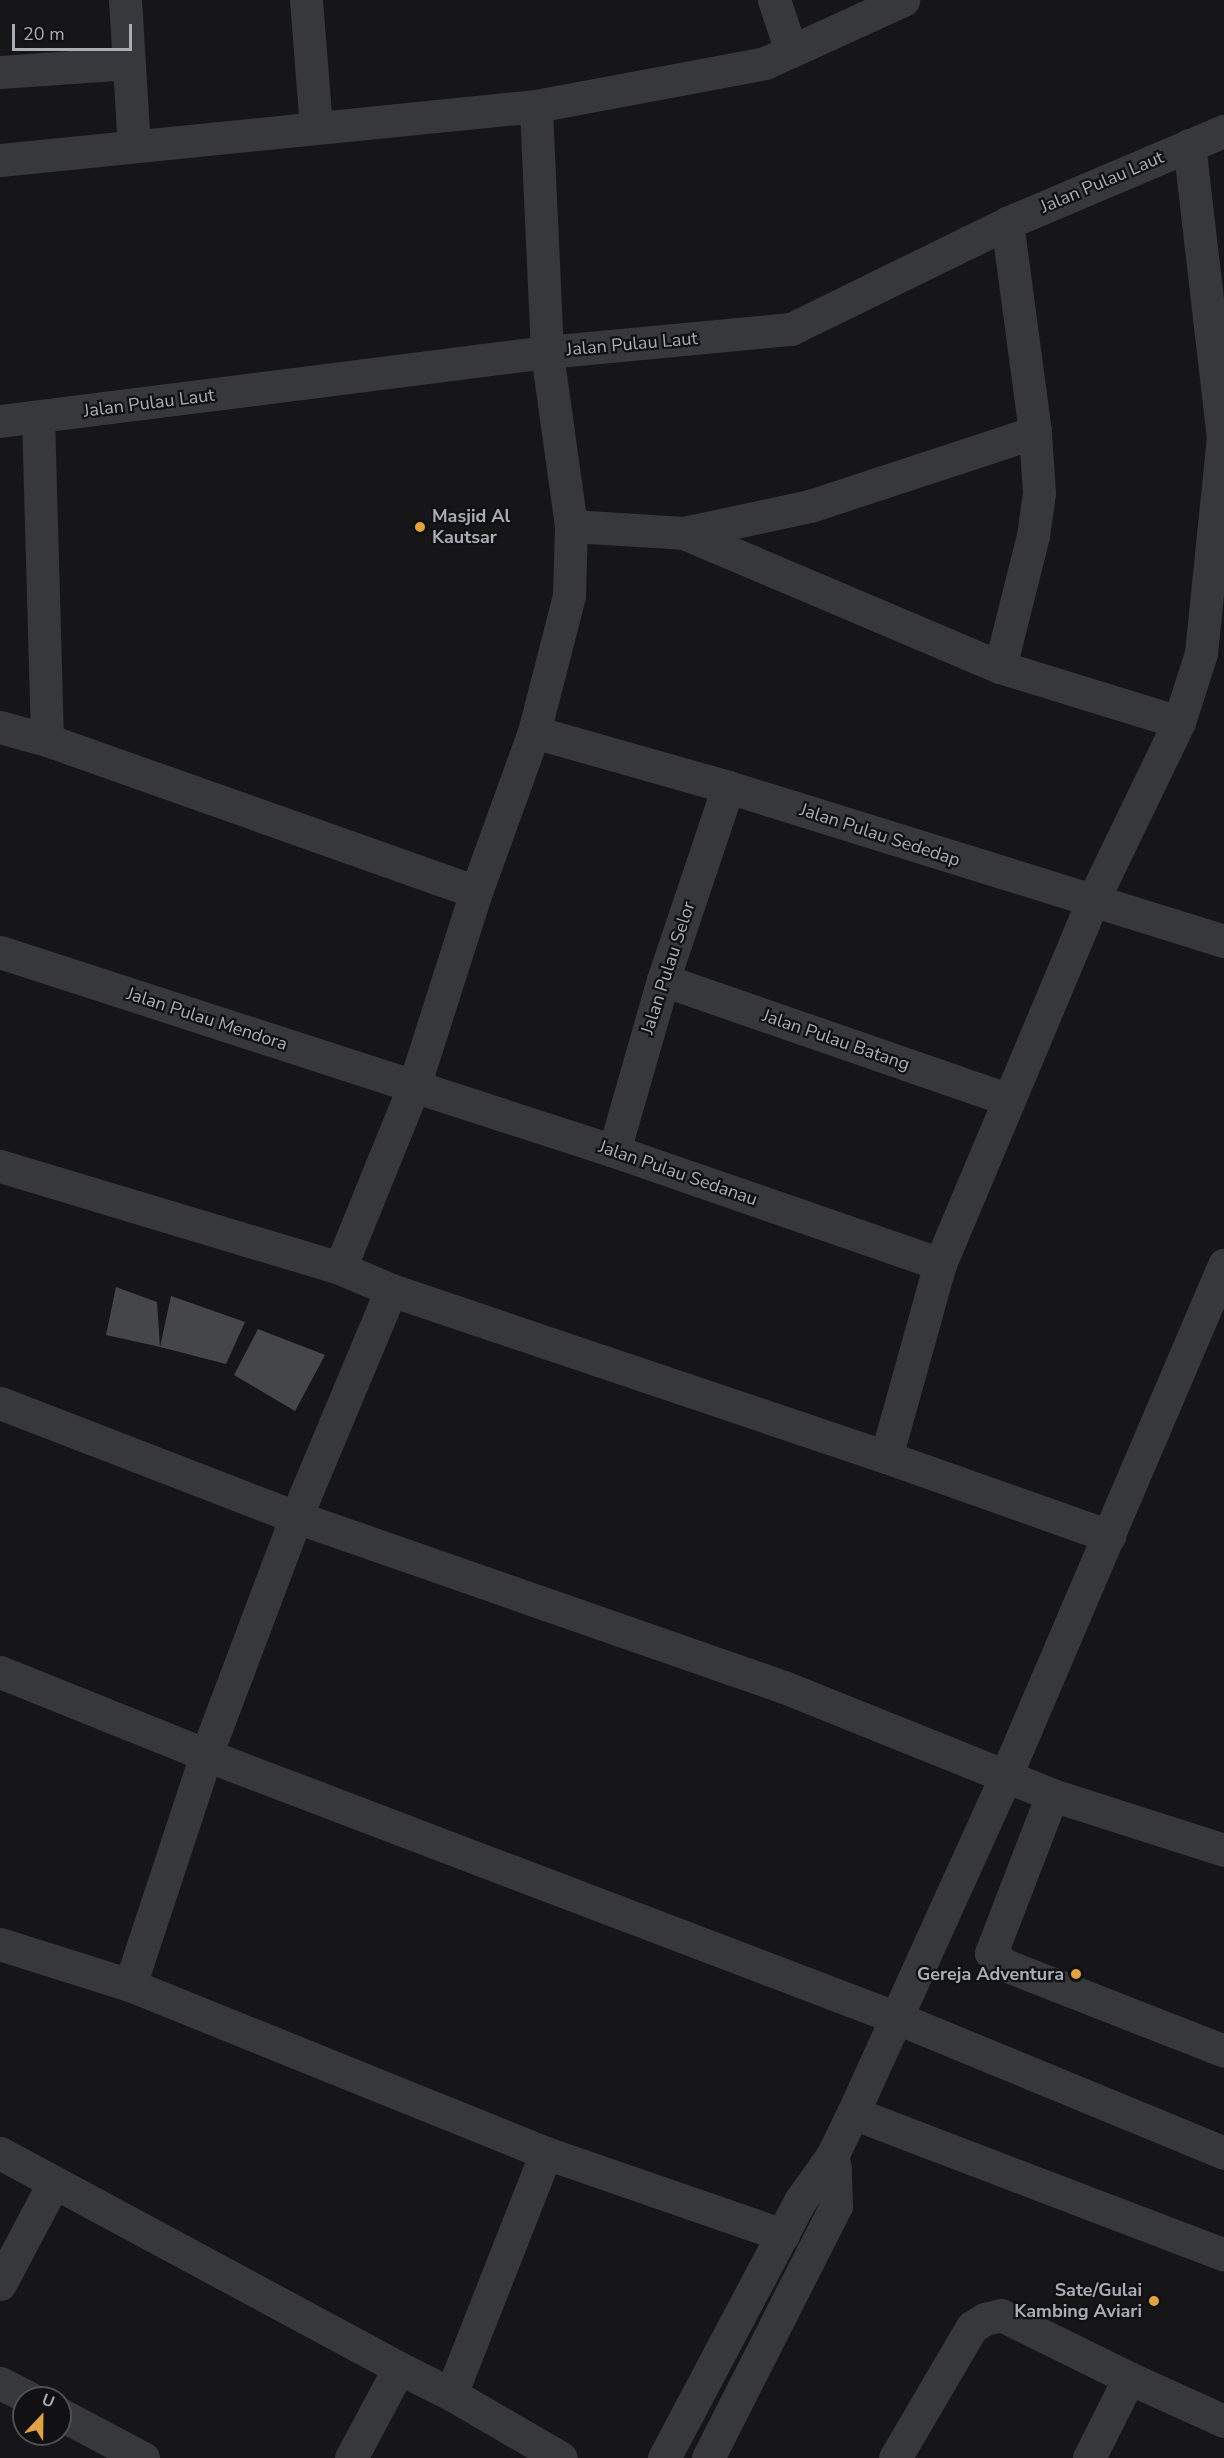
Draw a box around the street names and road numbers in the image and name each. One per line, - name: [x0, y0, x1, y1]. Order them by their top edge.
- street label: Jalan Pulau Laut: [1037, 146, 1167, 218]
- street label: Jalan Pulau Laut: [565, 327, 699, 361]
- street label: Jalan Pulau Laut: [82, 384, 216, 422]
- street label: Jalan Pulau Sededap: [797, 799, 963, 871]
- street label: Jalan Pulau Selor: [636, 899, 700, 1037]
- street label: Jalan Pulau Mendora: [124, 983, 290, 1055]
- street label: Jalan Pulau Batang: [760, 1005, 912, 1075]
- street label: Jalan Pulau Sedanau: [596, 1136, 760, 1210]

